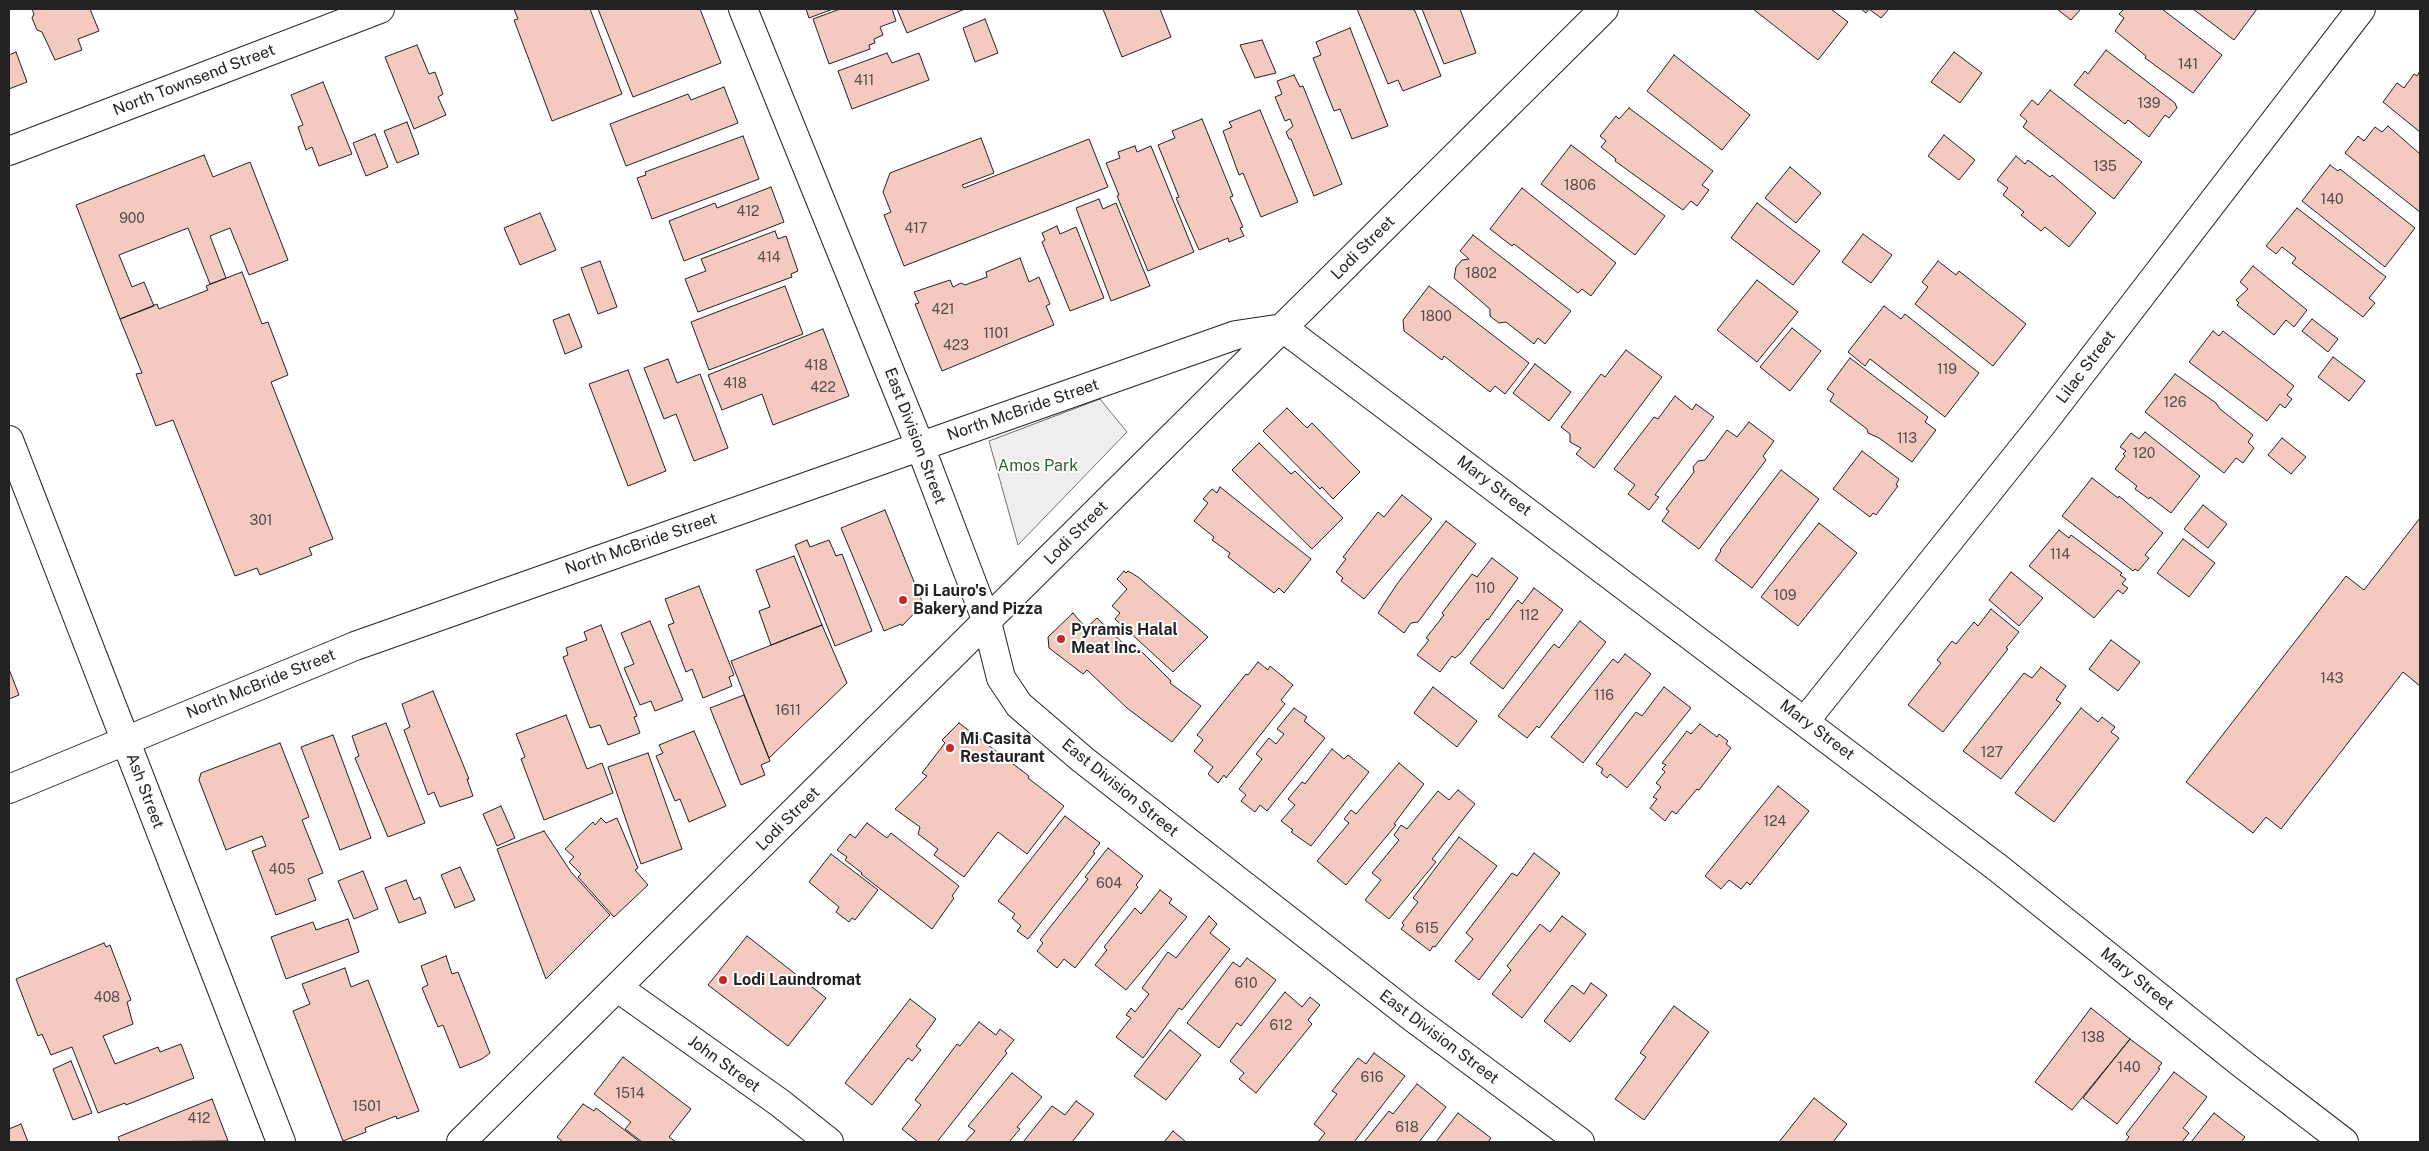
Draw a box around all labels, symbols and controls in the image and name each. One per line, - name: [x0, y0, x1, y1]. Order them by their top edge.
- street label: North Townsend Street: [110, 40, 278, 120]
- house number: 141: [2178, 57, 2198, 73]
- house number: 411: [854, 73, 874, 89]
- house number: 139: [2137, 96, 2161, 112]
- house number: 135: [2093, 159, 2117, 175]
- house number: 1806: [1564, 178, 1596, 194]
- house number: 140: [2320, 192, 2344, 208]
- house number: 412: [737, 204, 759, 220]
- house number: 900: [119, 211, 145, 227]
- street label: Lodi Street: [1327, 212, 1399, 284]
- house number: 417: [905, 221, 927, 237]
- house number: 414: [757, 250, 781, 266]
- house number: 1802: [1465, 266, 1497, 282]
- house number: 421: [932, 302, 954, 318]
- house number: 1800: [1420, 309, 1452, 325]
- house number: 1101: [983, 326, 1009, 342]
- street label: Lilac Street: [2052, 327, 2120, 407]
- house number: 423: [943, 338, 969, 354]
- house number: 418: [804, 358, 828, 374]
- house number: 119: [1937, 362, 1957, 378]
- street label: East Division Street: [880, 365, 950, 507]
- street label: North McBride Street: [945, 375, 1101, 445]
- house number: 418: [723, 376, 747, 392]
- house number: 422: [810, 380, 836, 396]
- house number: 126: [2164, 395, 2186, 411]
- house number: 113: [1897, 431, 1917, 447]
- house number: 120: [2133, 446, 2155, 462]
- street label: Mary Street: [1453, 452, 1535, 520]
- park label: Amos Park: [998, 456, 1078, 476]
- street label: Lodi Street: [1040, 497, 1112, 569]
- street label: North McBride Street: [563, 509, 719, 579]
- house number: 301: [250, 513, 272, 529]
- house number: 114: [2050, 547, 2070, 563]
- place label: Di Lauro's Bakery and Pizza: [913, 581, 1042, 619]
- house number: 110: [1475, 581, 1495, 597]
- house number: 109: [1774, 588, 1796, 604]
- marker: Di Lauro's Bakery and Pizza: [897, 594, 909, 606]
- house number: 112: [1519, 608, 1539, 624]
- place label: Pyramis Halal Meat Inc.: [1071, 620, 1178, 658]
- marker: Pyramis Halal Meat Inc.: [1055, 633, 1067, 645]
- street label: North McBride Street: [184, 645, 338, 723]
- house number: 143: [2320, 671, 2344, 687]
- house number: 116: [1594, 688, 1614, 704]
- street label: Mary Street: [1776, 696, 1858, 764]
- house number: 1611: [775, 703, 801, 719]
- place label: Mi Casita Restaurant: [960, 729, 1045, 767]
- street label: East Division Street: [1058, 735, 1182, 841]
- marker: Mi Casita Restaurant: [944, 742, 956, 754]
- house number: 127: [1981, 745, 2003, 761]
- street label: Ash Street: [122, 751, 168, 831]
- street label: Lodi Street: [752, 783, 824, 855]
- house number: 124: [1764, 814, 1786, 830]
- house number: 405: [269, 862, 295, 878]
- house number: 604: [1096, 876, 1122, 892]
- house number: 615: [1415, 921, 1439, 937]
- street label: Mary Street: [2097, 944, 2177, 1014]
- place label: Lodi Laundromat: [733, 970, 861, 990]
- marker: Lodi Laundromat: [717, 974, 729, 986]
- house number: 610: [1235, 976, 1257, 992]
- street label: East Division Street: [1375, 986, 1503, 1088]
- house number: 408: [94, 990, 120, 1006]
- house number: 612: [1270, 1018, 1292, 1034]
- house number: 138: [2081, 1030, 2105, 1046]
- street label: John Street: [684, 1031, 764, 1097]
- house number: 140: [2117, 1060, 2141, 1076]
- house number: 616: [1360, 1070, 1384, 1086]
- house number: 1514: [615, 1086, 645, 1102]
- house number: 1501: [353, 1099, 381, 1115]
- house number: 412: [188, 1111, 210, 1127]
- house number: 618: [1395, 1120, 1419, 1136]

